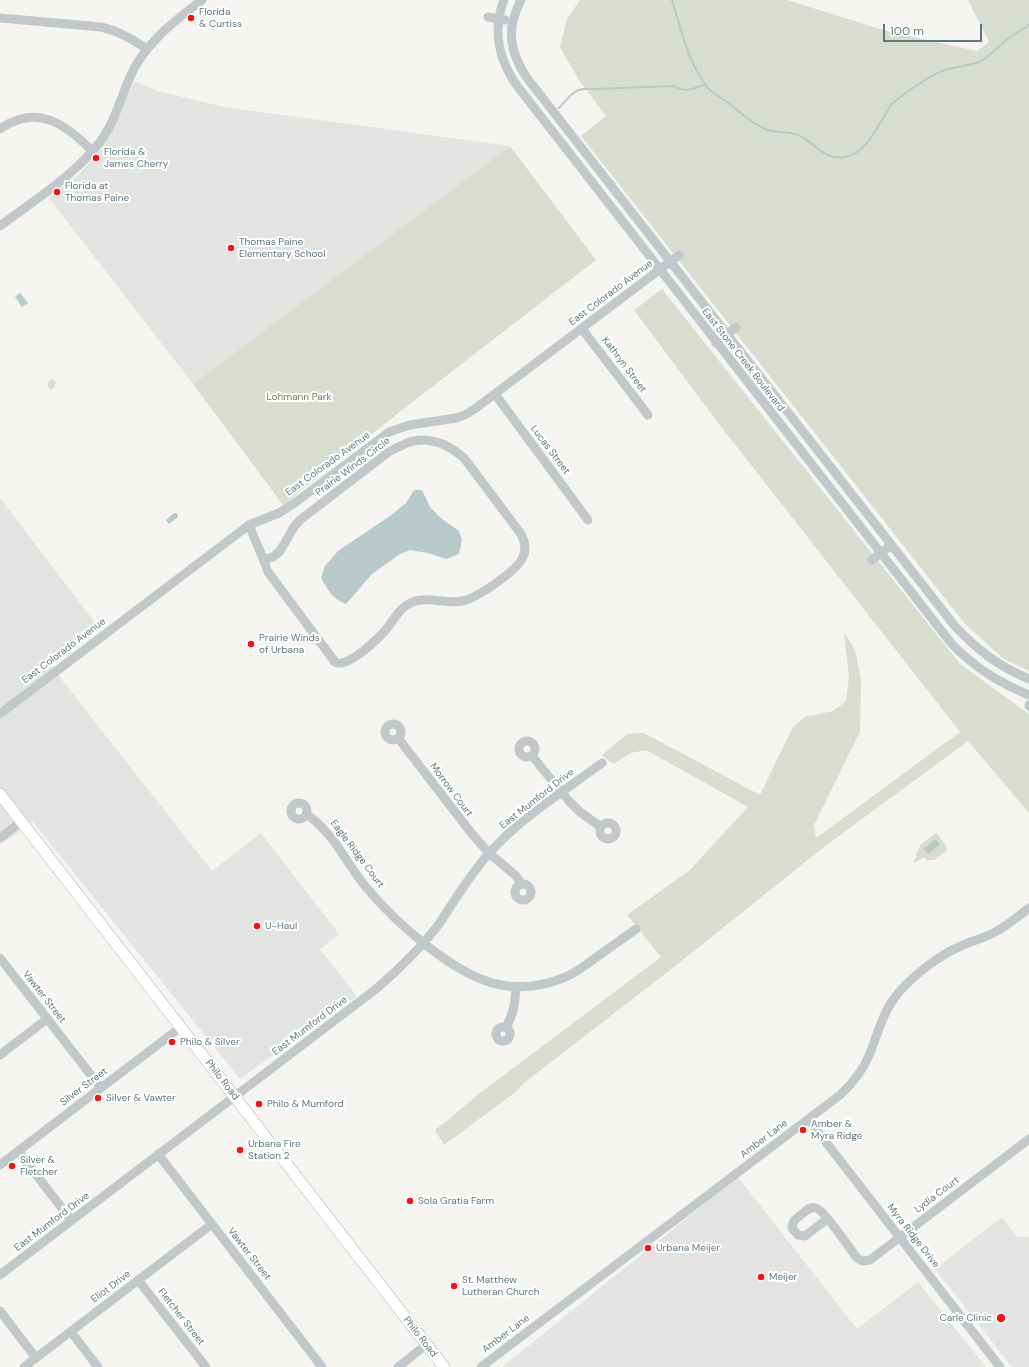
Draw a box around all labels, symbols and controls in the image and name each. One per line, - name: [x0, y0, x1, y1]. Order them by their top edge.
- place label: Florida & Curtiss: [199, 6, 242, 30]
- marker: Florida & Curtiss: [186, 13, 196, 23]
- scale bar: [885, 16, 984, 42]
- text: 100 m: [890, 23, 924, 39]
- place label: Florida & James Cherry: [104, 146, 168, 170]
- marker: Florida & James Cherry: [91, 153, 101, 163]
- place label: Florida at Thomas Paine: [65, 180, 129, 204]
- marker: Florida at Thomas Paine: [52, 187, 62, 197]
- place label: Thomas Paine Elementary School: [239, 236, 326, 260]
- marker: Thomas Paine Elementary School: [226, 243, 236, 253]
- street label: East Colorado Avenue: [567, 258, 655, 328]
- street label: East Stone Creek Boulevard: [699, 306, 787, 414]
- street label: Kathryn Street: [599, 335, 649, 395]
- park label: Lohmann Park: [267, 391, 331, 403]
- street label: Lucas Street: [528, 423, 572, 477]
- street label: East Colorado Avenue: [283, 429, 373, 499]
- street label: Prairie Winds Circle: [313, 435, 393, 499]
- street label: East Colorado Avenue: [20, 616, 108, 686]
- place label: Prairie Winds of Urbana: [259, 632, 320, 656]
- marker: Prairie Winds of Urbana: [246, 639, 256, 649]
- street label: Morrow Court: [427, 761, 475, 819]
- street label: East Mumford Drive: [498, 766, 576, 832]
- street label: Eagle Ridge Court: [328, 818, 386, 890]
- place label: U-Haul: [265, 920, 297, 932]
- marker: U-Haul: [252, 921, 262, 931]
- street label: Vawter Street: [20, 968, 68, 1026]
- street label: East Mumford Drive: [270, 994, 350, 1058]
- place label: Philo & Silver: [180, 1036, 240, 1048]
- marker: Philo & Silver: [167, 1037, 177, 1047]
- street label: Philo Road: [202, 1057, 242, 1103]
- street label: Silver Street: [58, 1065, 110, 1109]
- place label: Silver & Vawter: [106, 1092, 176, 1104]
- marker: Silver & Vawter: [93, 1093, 103, 1103]
- place label: Philo & Mumford: [267, 1098, 344, 1110]
- marker: Philo & Mumford: [254, 1099, 264, 1109]
- street label: Amber Lane: [738, 1117, 790, 1161]
- place label: Amber & Myra Ridge: [811, 1118, 862, 1142]
- marker: Amber & Myra Ridge: [798, 1125, 808, 1135]
- place label: Urbana Fire Station 2: [248, 1138, 301, 1162]
- marker: Urbana Fire Station 2: [235, 1145, 245, 1155]
- place label: Silver & Fletcher: [20, 1154, 58, 1178]
- marker: Silver & Fletcher: [7, 1161, 17, 1171]
- street label: Lydia Court: [912, 1174, 962, 1216]
- street label: East Mumford Drive: [12, 1190, 92, 1254]
- place label: Sola Gratia Farm: [418, 1195, 494, 1207]
- marker: Sola Gratia Farm: [405, 1196, 415, 1206]
- street label: Myra Ridge Drive: [884, 1202, 942, 1270]
- street label: Vawter Street: [225, 1225, 273, 1283]
- place label: Urbana Meijer: [656, 1242, 720, 1254]
- marker: Urbana Meijer: [643, 1243, 653, 1253]
- street label: Eliot Drive: [89, 1268, 133, 1306]
- place label: Meijer: [769, 1271, 797, 1283]
- marker: Meijer: [756, 1272, 766, 1282]
- place label: St. Matthew Lutheran Church: [462, 1274, 540, 1298]
- marker: St. Matthew Lutheran Church: [449, 1281, 459, 1291]
- street label: Fletcher Street: [155, 1286, 207, 1348]
- street label: Amber Lane: [480, 1312, 532, 1356]
- place label: Carle Clinic: [939, 1312, 992, 1324]
- marker: Carle Clinic: [995, 1312, 1007, 1324]
- street label: Philo Road: [400, 1314, 440, 1360]

